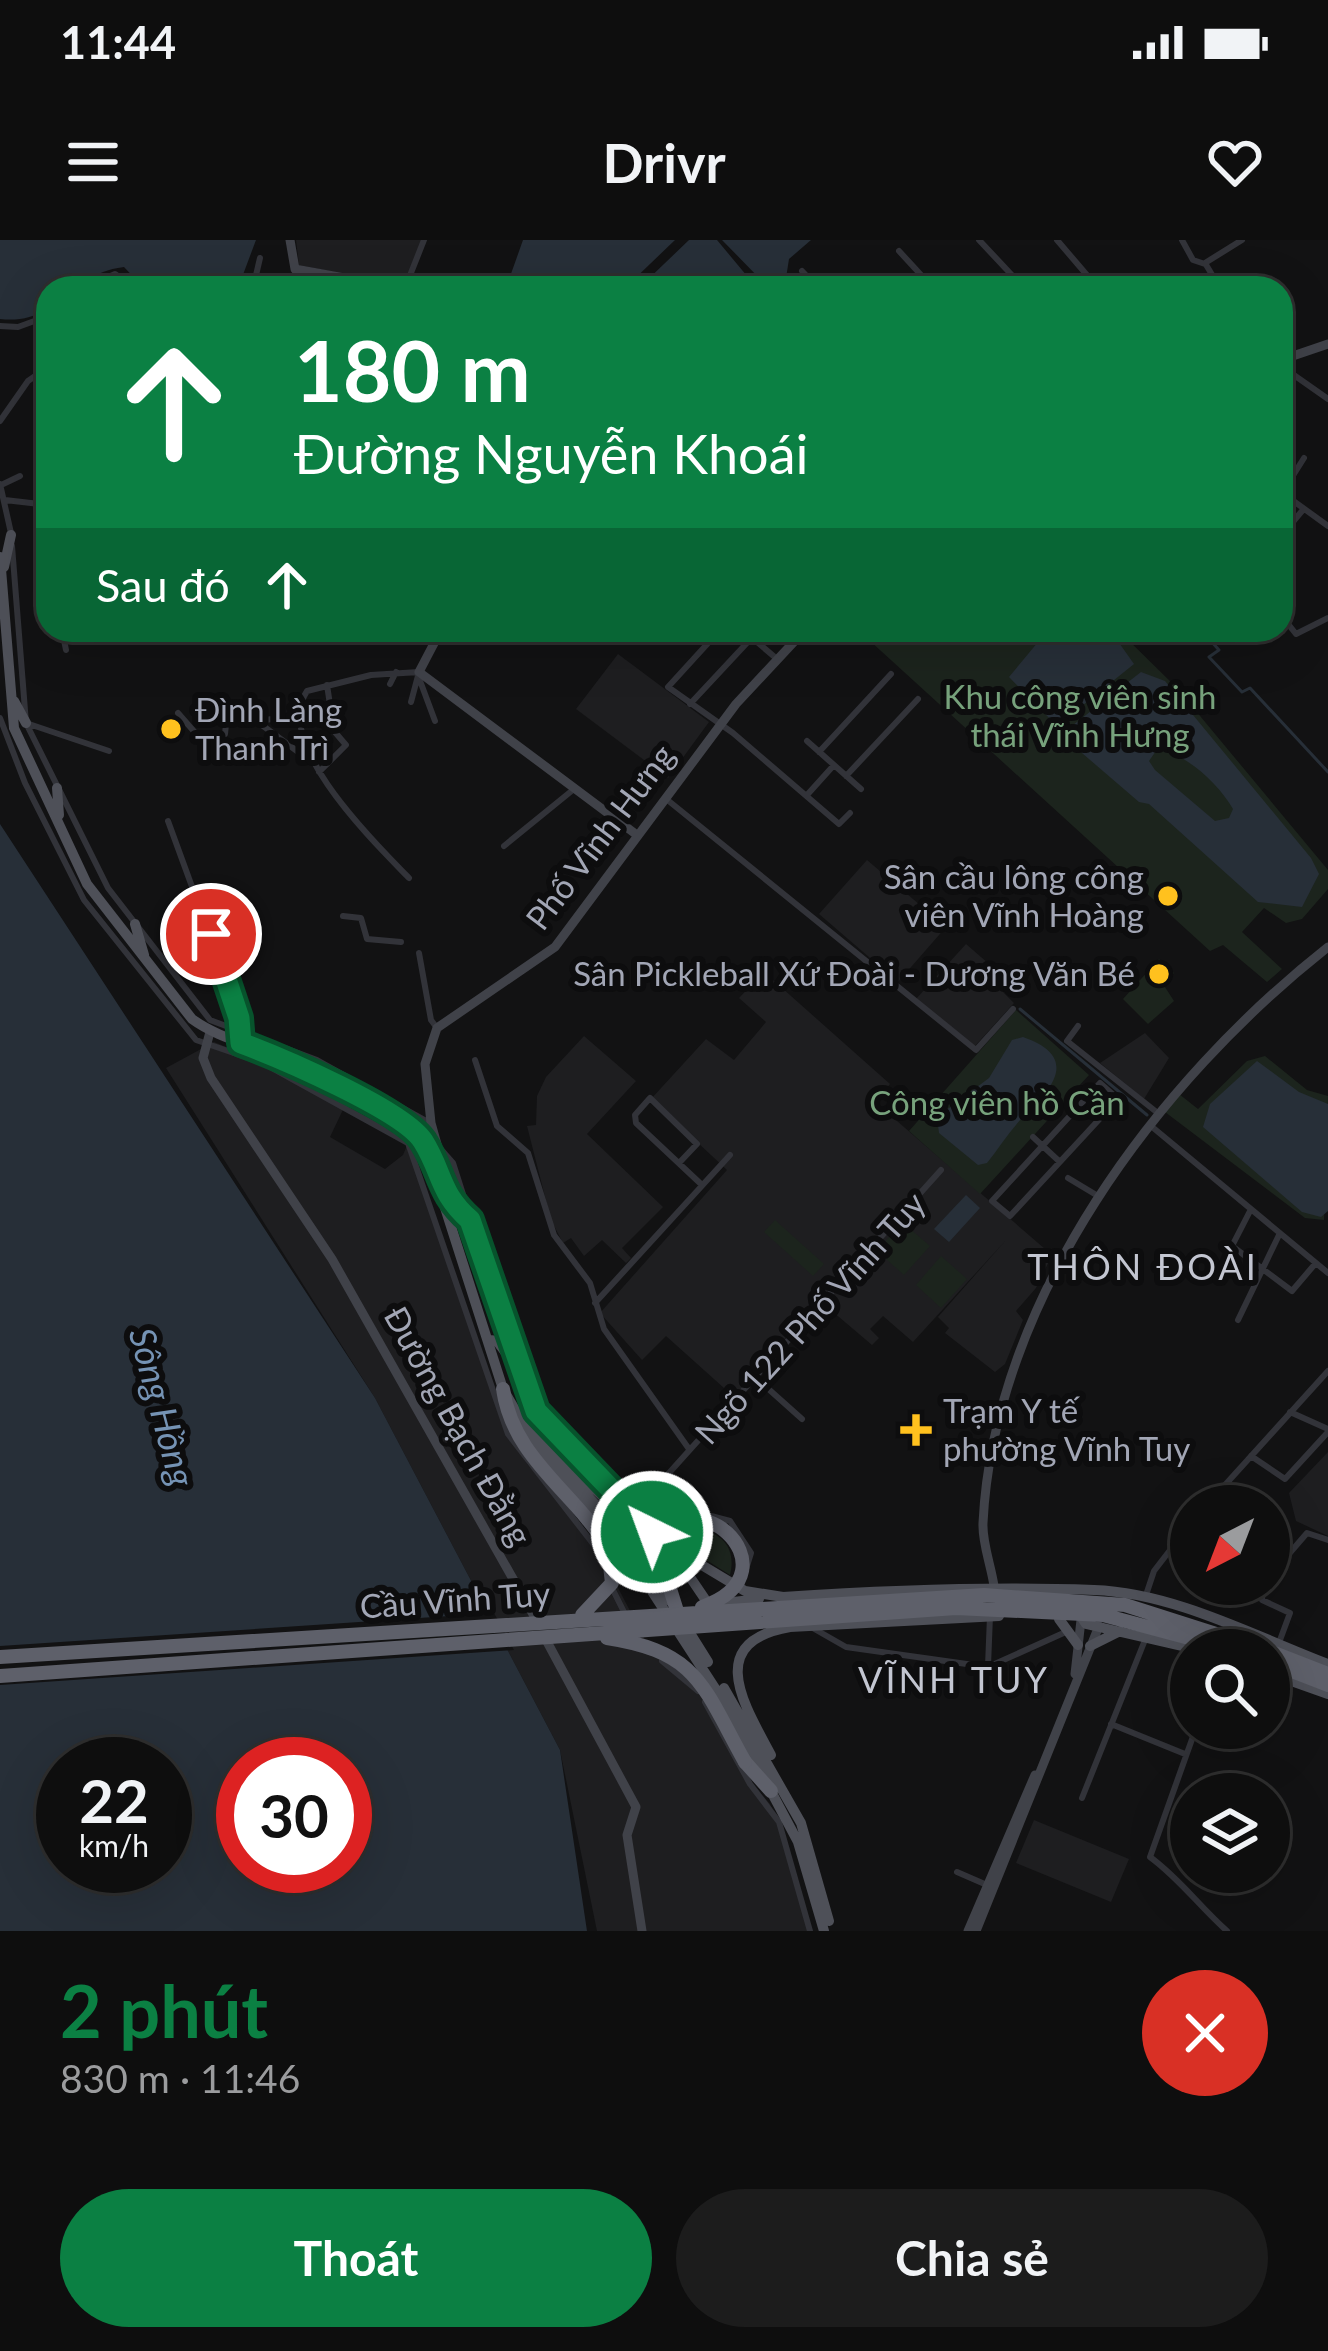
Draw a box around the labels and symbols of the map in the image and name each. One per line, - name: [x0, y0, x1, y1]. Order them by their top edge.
- park label: Khu công viên sinh thái Vĩnh Hưng: [944, 676, 1216, 754]
- place label: Đình Làng Thanh Trì: [195, 689, 342, 767]
- marker: Đình Làng Thanh Trì: [158, 716, 184, 742]
- street label: Phố Vĩnh Hưng: [517, 736, 682, 937]
- place label: Sân cầu lông công viên Vĩnh Hoàng: [884, 856, 1144, 934]
- pin: [160, 883, 262, 985]
- marker: Sân cầu lông công viên Vĩnh Hoàng: [1155, 883, 1181, 909]
- place label: Sân Pickleball Xứ Đoài - Dương Văn Bé: [573, 953, 1135, 993]
- marker: Sân Pickleball Xứ Đoài - Dương Văn Bé: [1146, 961, 1172, 987]
- park label: Công viên hồ Cần: [869, 1082, 1125, 1122]
- street label: Ngõ 122 Phố Vĩnh Tuy: [686, 1183, 933, 1452]
- district label: THÔN ĐOÀI: [1027, 1244, 1259, 1288]
- street label: Đường Bạch Đằng: [377, 1299, 541, 1552]
- water label: Sông Hồng: [121, 1323, 205, 1491]
- place label: Trạm Y tế phường Vĩnh Tuy: [943, 1390, 1190, 1468]
- marker: Trạm Y tế phường Vĩnh Tuy: [900, 1414, 932, 1446]
- position arrow: [589, 1469, 715, 1595]
- north arrow: [1170, 1485, 1290, 1605]
- street label: Cầu Vĩnh Tuy: [358, 1572, 551, 1626]
- district label: VĨNH TUY: [858, 1657, 1050, 1701]
- speed limit sign: 30: [216, 1737, 372, 1893]

